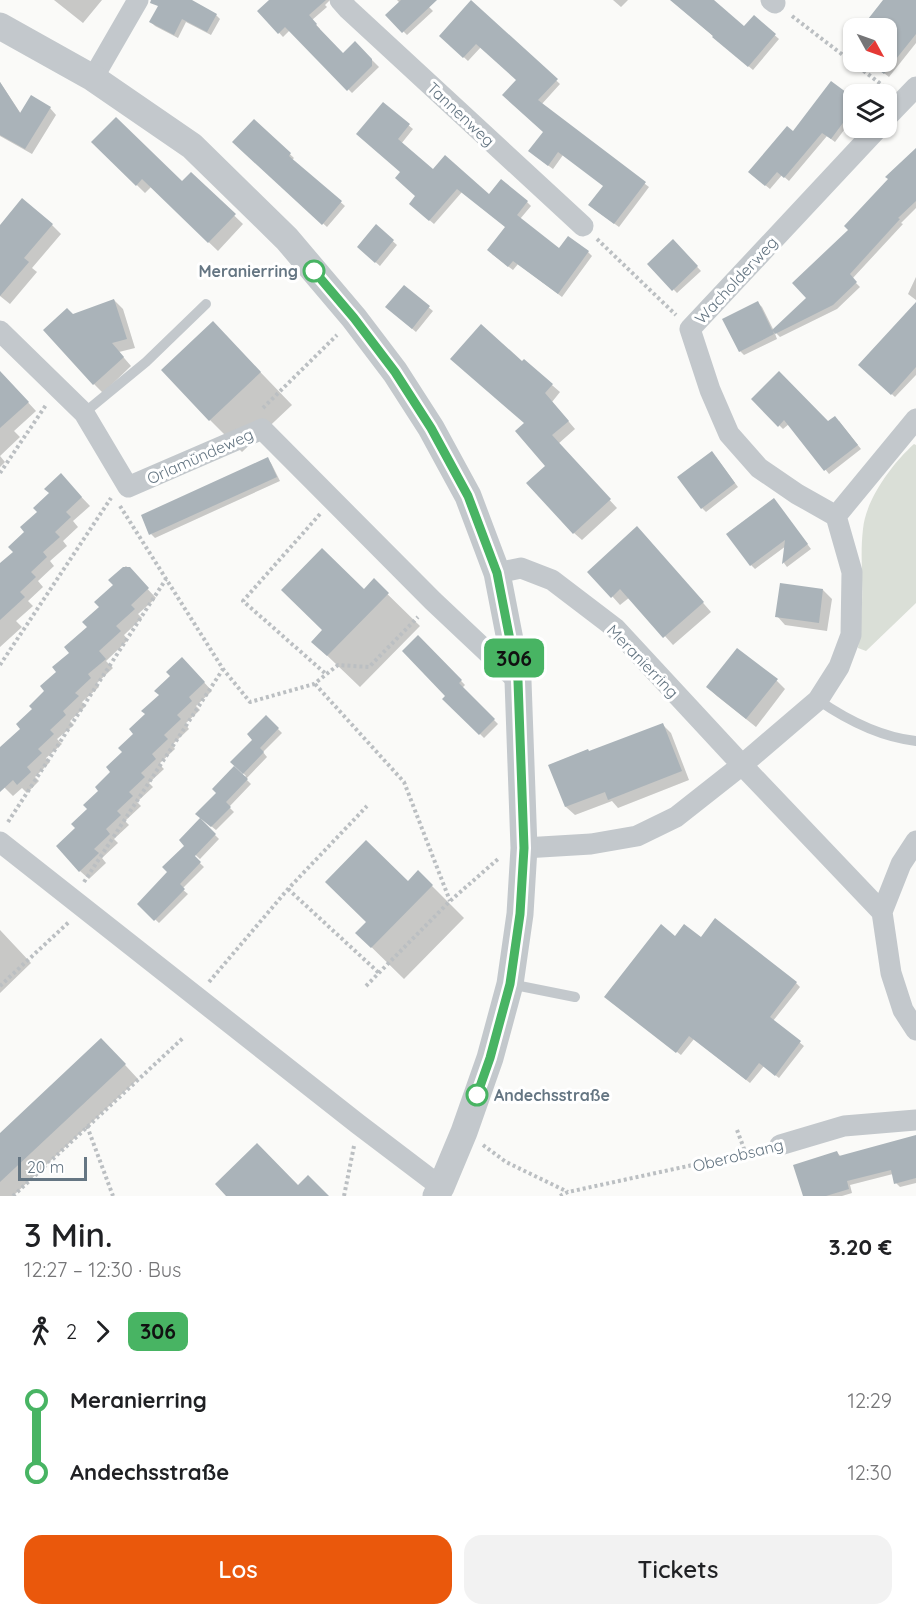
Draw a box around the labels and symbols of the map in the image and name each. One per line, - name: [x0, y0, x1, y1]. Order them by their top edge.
- north arrow: [843, 18, 897, 72]
- street label: Tannenweg: [423, 78, 499, 150]
- street label: Wacholderweg: [690, 232, 782, 328]
- marker: Meranierring: [303, 260, 325, 282]
- place label: Meranierring: [198, 261, 298, 281]
- street label: Orlamündeweg: [144, 424, 256, 488]
- street label: Meranierring: [603, 620, 683, 702]
- line badge: 306: [480, 638, 548, 678]
- marker: Andechsstraße: [466, 1084, 488, 1106]
- place label: Andechsstraße: [494, 1085, 610, 1105]
- street label: Oberobsang: [691, 1134, 785, 1176]
- scale bar: [18, 1154, 87, 1182]

